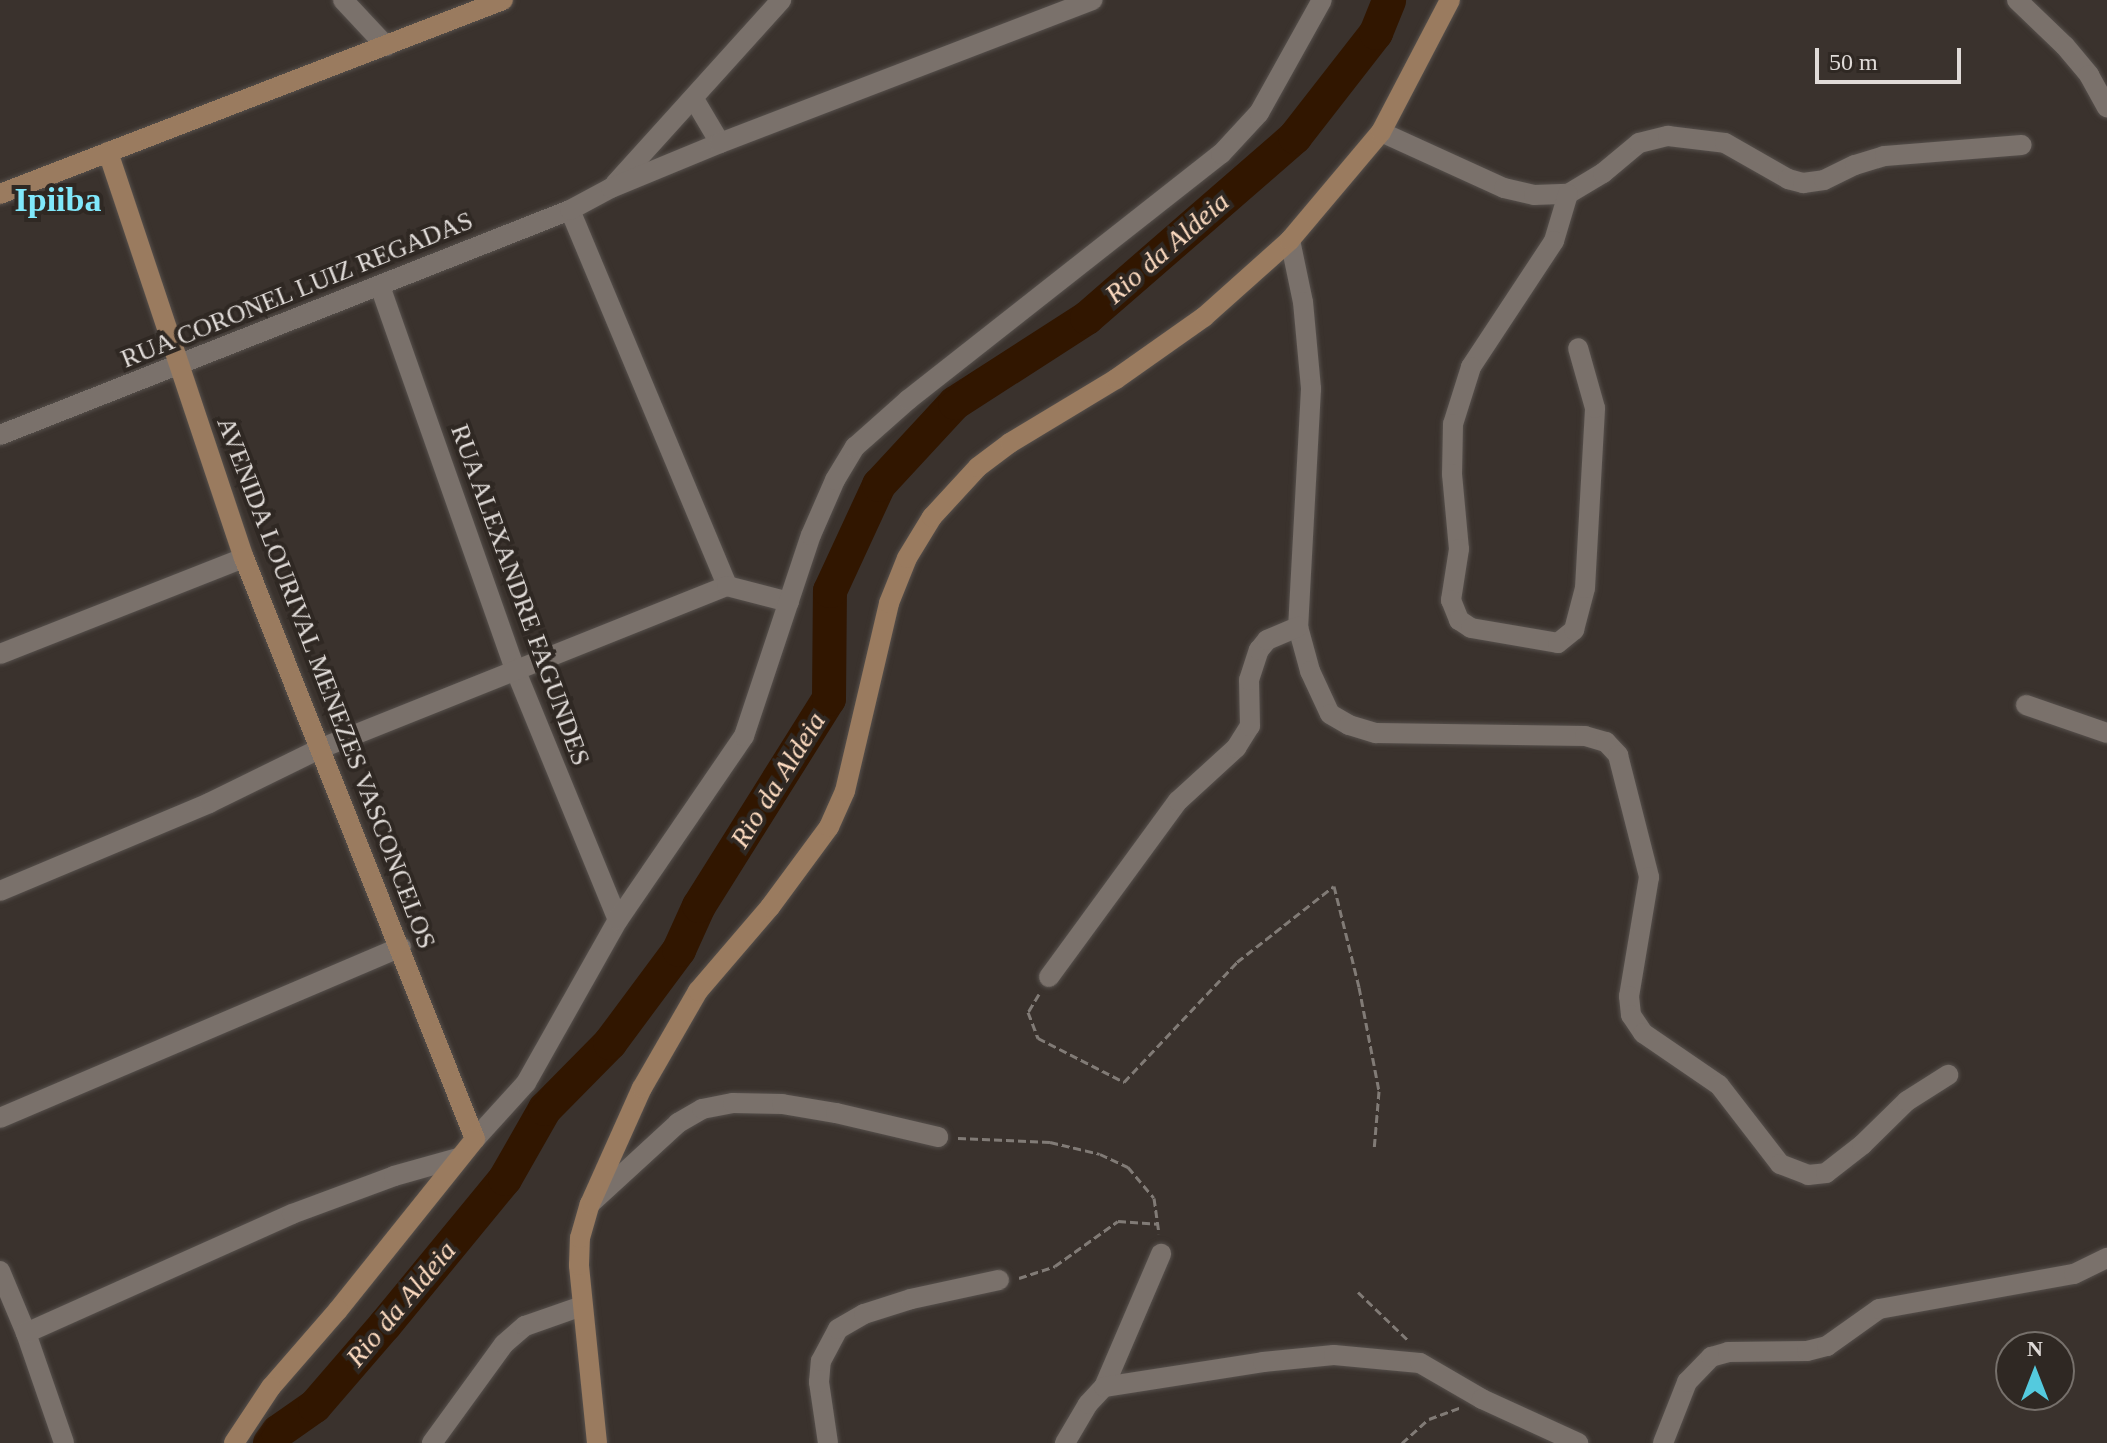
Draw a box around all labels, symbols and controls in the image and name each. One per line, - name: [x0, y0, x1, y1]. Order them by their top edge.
- scale bar: [1819, 32, 1965, 82]
- text: 50 m: [1829, 49, 1878, 75]
- district label: Ipiiba: [15, 180, 101, 220]
- water label: Rio da Aldeia: [1098, 185, 1236, 311]
- street label: RUA CORONEL LUIZ REGADAS: [115, 205, 479, 375]
- street label: AVENIDA LOURIVAL MENEZES VASCONCELOS: [209, 411, 443, 955]
- street label: RUA ALEXANDRE FAGUNDES: [443, 419, 597, 771]
- water label: Rio da Aldeia: [723, 706, 833, 854]
- water label: Rio da Aldeia: [339, 1234, 463, 1374]
- north arrow: [1995, 1331, 2075, 1411]
- text: N: [2027, 1336, 2043, 1361]

